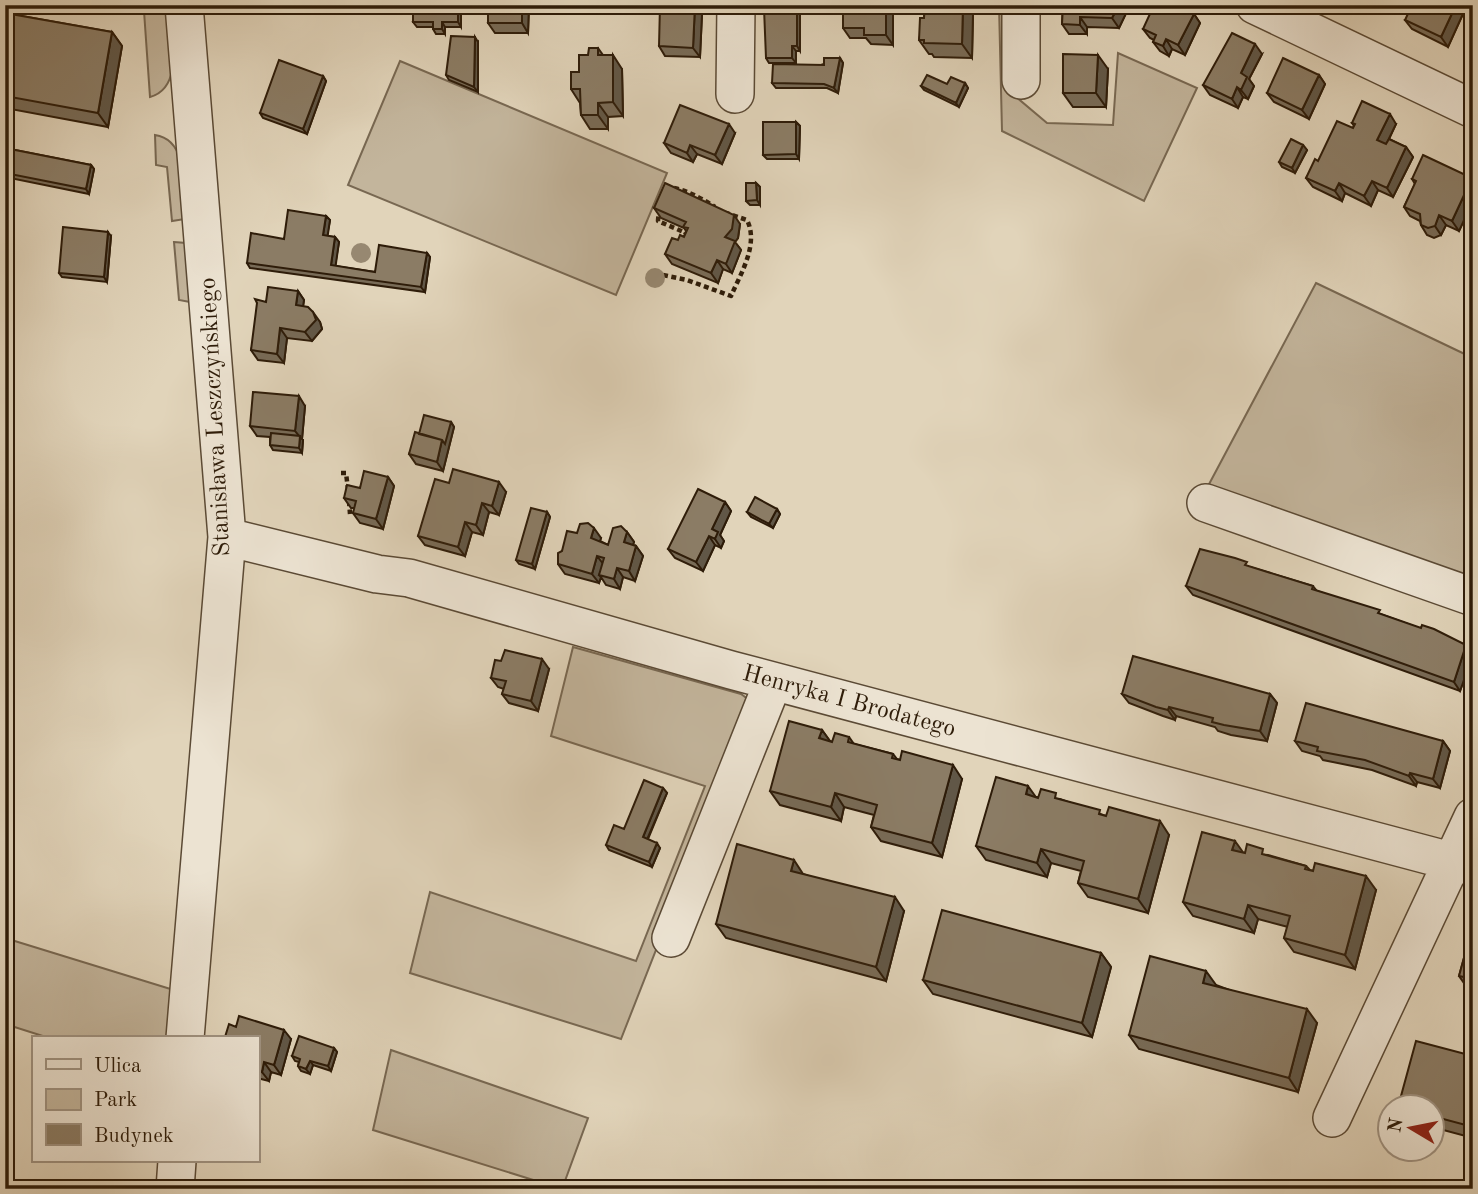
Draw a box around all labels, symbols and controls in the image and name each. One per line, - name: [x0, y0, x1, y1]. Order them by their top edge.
- street label: Stanisława Leszczyńskiego: [197, 277, 235, 557]
- street label: Henryka I Brodatego: [740, 662, 958, 742]
- legend: [32, 1036, 259, 1162]
- text: Ulica: [94, 1056, 141, 1077]
- text: Park: [94, 1090, 137, 1111]
- north arrow: [1376, 1092, 1446, 1162]
- text: N: [1386, 1116, 1407, 1134]
- text: Budynek: [94, 1126, 174, 1147]

